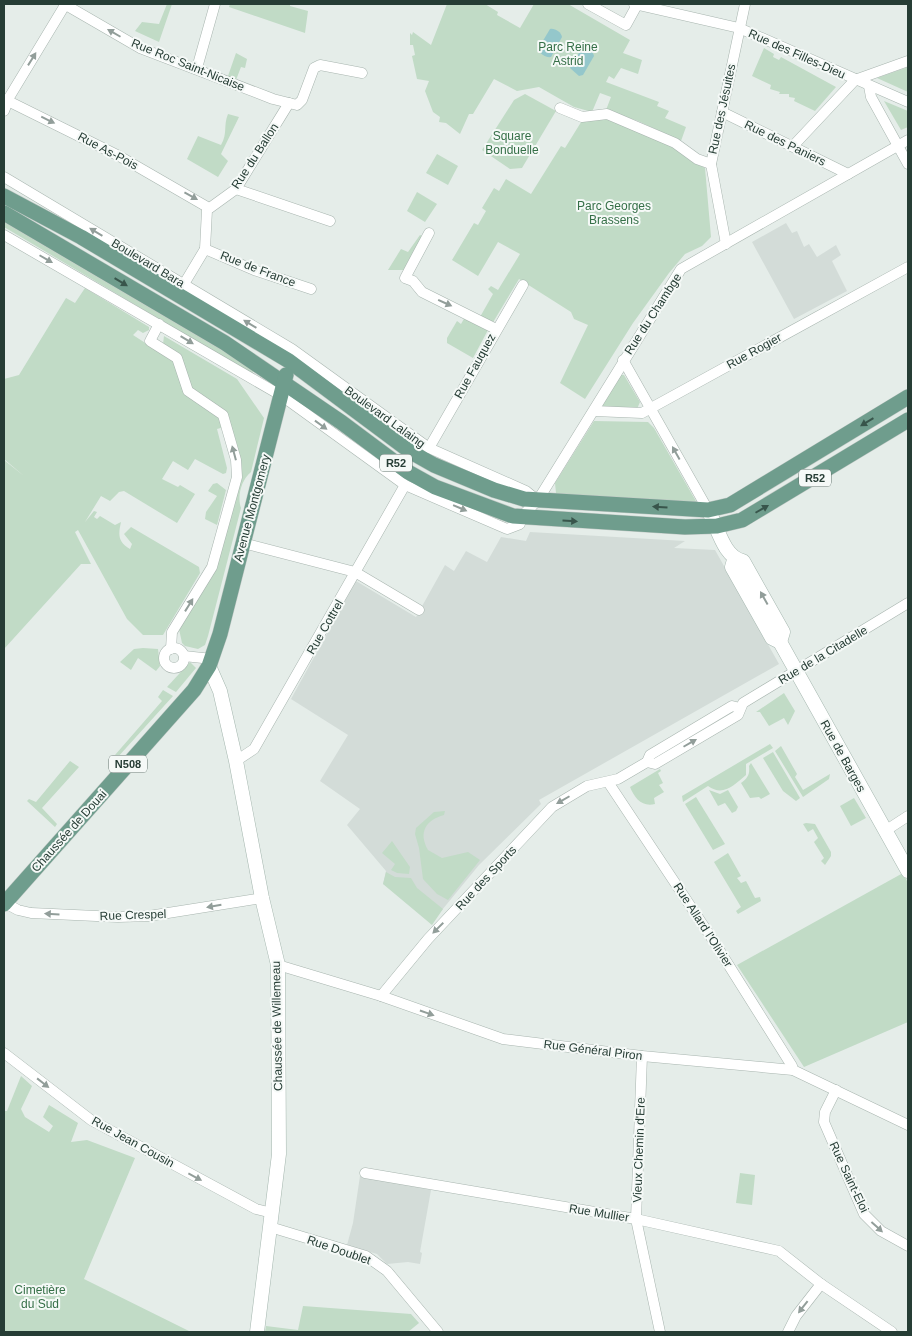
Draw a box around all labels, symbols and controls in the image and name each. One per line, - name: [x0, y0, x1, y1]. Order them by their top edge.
- street label: Rue des Filles-Dieu: [746, 26, 848, 82]
- one-way arrow: [107, 29, 122, 37]
- street label: Rue Roc Saint-Nicaise: [129, 36, 247, 94]
- park label: Parc Reine Astrid: [538, 40, 598, 68]
- one-way arrow: [27, 52, 36, 65]
- street label: Rue des Jésuites: [706, 63, 738, 155]
- one-way arrow: [41, 116, 55, 124]
- street label: Rue des Paniers: [742, 117, 828, 169]
- street label: Rue du Ballon: [229, 121, 281, 191]
- street label: Rue As-Pois: [76, 129, 140, 173]
- park label: Square Bonduelle: [485, 129, 539, 157]
- one-way arrow: [184, 192, 199, 200]
- park label: Parc Georges Brassens: [577, 199, 651, 227]
- one-way arrow: [89, 227, 102, 236]
- street label: Boulevard Bara: [109, 236, 187, 290]
- street label: Rue de France: [218, 248, 298, 290]
- one-way arrow: [39, 255, 53, 264]
- street label: Rue du Chambge: [622, 270, 685, 357]
- one-way arrow: [115, 278, 128, 287]
- one-way arrow: [438, 299, 452, 307]
- one-way arrow: [244, 319, 257, 328]
- street label: Rue Rogier: [724, 330, 784, 372]
- street label: Rue Fauquez: [451, 331, 499, 401]
- one-way arrow: [180, 336, 193, 345]
- street label: Boulevard Lalaing: [342, 383, 428, 451]
- one-way arrow: [860, 417, 873, 426]
- one-way arrow: [314, 420, 328, 430]
- one-way arrow: [230, 445, 238, 460]
- one-way arrow: [672, 445, 680, 460]
- street label: Avenue Montgomery: [231, 453, 273, 563]
- road number: R52: [380, 454, 412, 472]
- road number: R52: [799, 469, 831, 486]
- one-way arrow: [651, 503, 667, 511]
- one-way arrow: [755, 504, 769, 513]
- one-way arrow: [453, 505, 467, 513]
- one-way arrow: [562, 518, 578, 526]
- one-way arrow: [759, 592, 768, 605]
- street label: Rue Cottrel: [304, 597, 346, 657]
- one-way arrow: [184, 598, 193, 611]
- street label: Rue de la Citadelle: [776, 623, 870, 687]
- street label: Rue de Barges: [817, 718, 869, 794]
- one-way arrow: [683, 739, 698, 747]
- road number: N508: [109, 756, 147, 772]
- street label: Chaussée de Douai: [29, 787, 109, 875]
- one-way arrow: [556, 796, 571, 804]
- street label: Rue des Sports: [453, 843, 519, 913]
- street label: Rue Allard l'Olivier: [671, 880, 735, 970]
- one-way arrow: [205, 903, 221, 911]
- street label: Rue Crespel: [99, 907, 167, 923]
- one-way arrow: [44, 910, 60, 918]
- one-way arrow: [432, 922, 444, 934]
- street label: Chaussée de Willemeau: [269, 961, 285, 1091]
- one-way arrow: [419, 1010, 434, 1017]
- street label: Rue Général Piron: [543, 1037, 643, 1063]
- one-way arrow: [36, 1077, 49, 1088]
- street label: Vieux Chemin d'Ere: [630, 1097, 648, 1203]
- street label: Rue Jean Cousin: [89, 1114, 177, 1170]
- street label: Rue Saint-Eloi: [826, 1139, 872, 1215]
- one-way arrow: [188, 1173, 203, 1181]
- street label: Rue Mullier: [568, 1201, 630, 1225]
- one-way arrow: [871, 1221, 883, 1233]
- street label: Rue Doublet: [305, 1233, 373, 1268]
- park label: Cimetière du Sud: [14, 1283, 66, 1311]
- one-way arrow: [797, 1300, 808, 1313]

